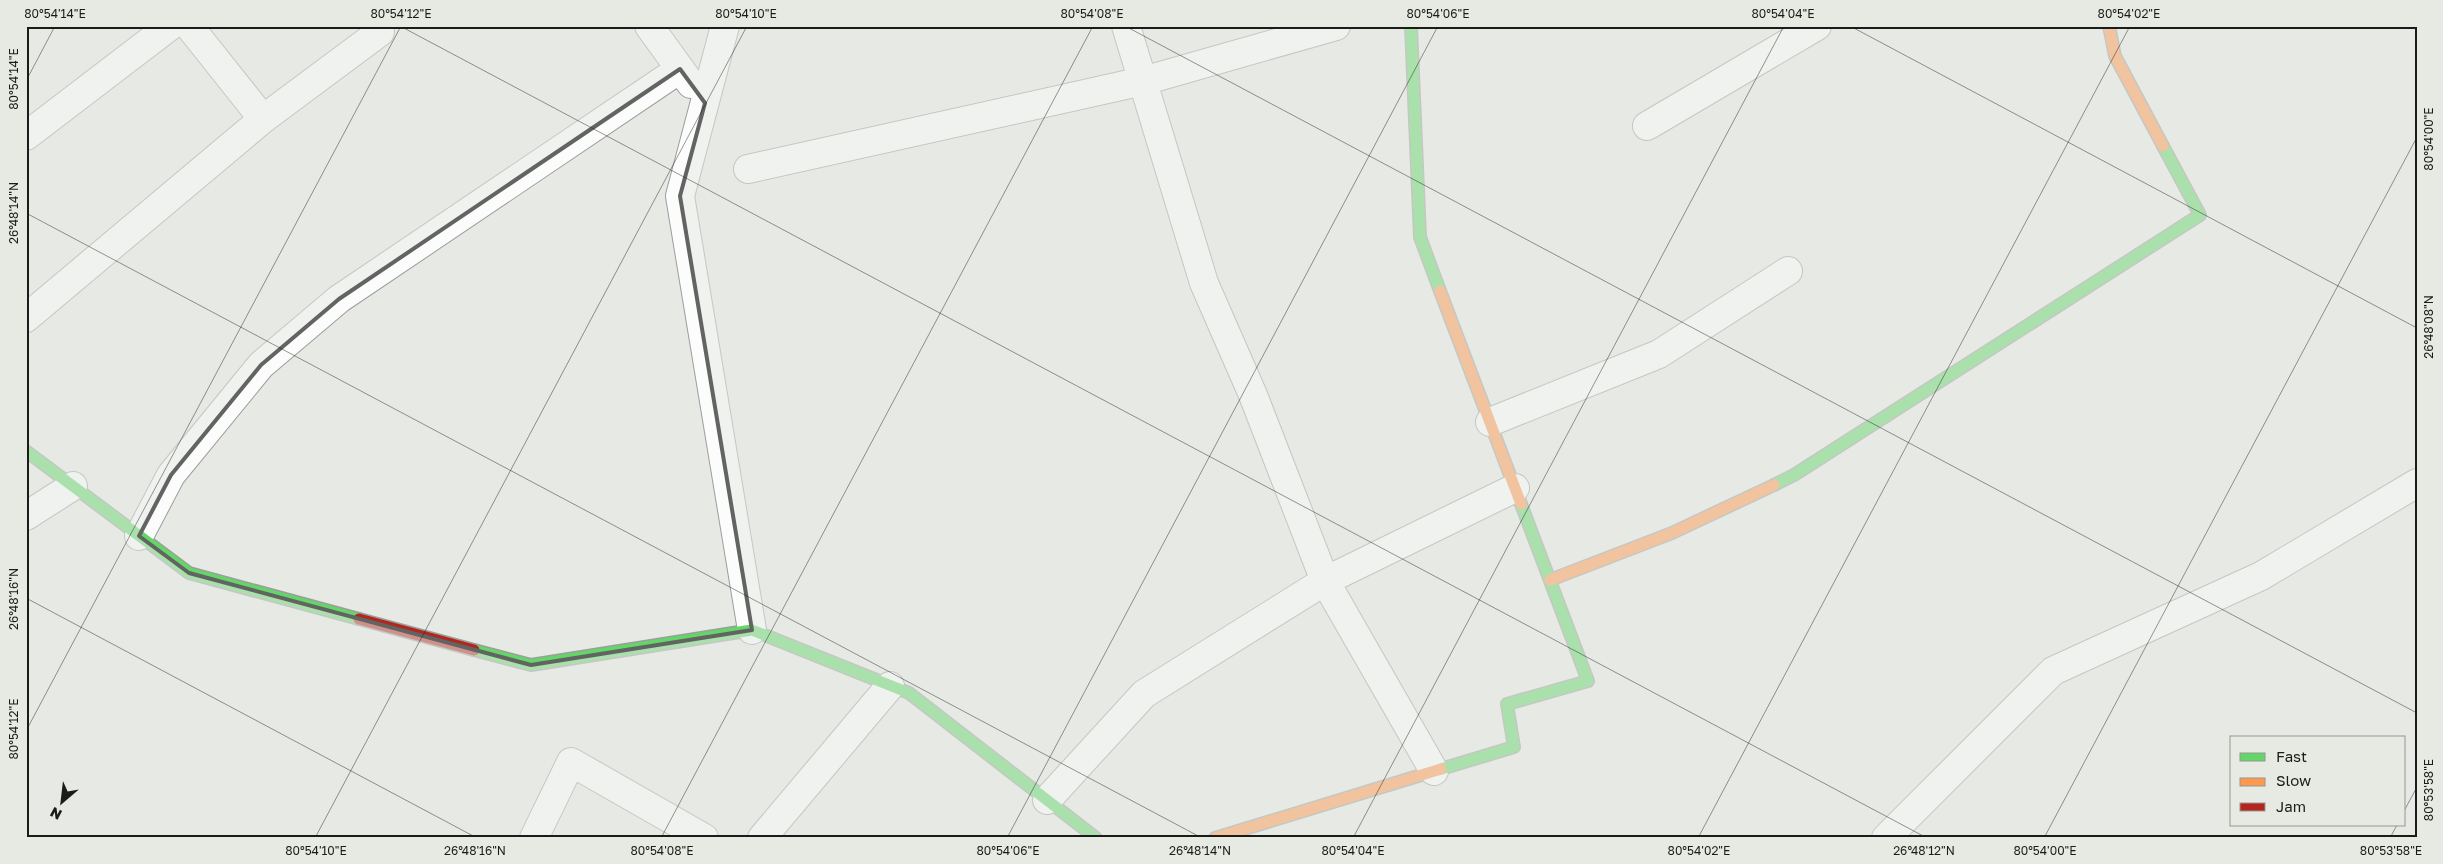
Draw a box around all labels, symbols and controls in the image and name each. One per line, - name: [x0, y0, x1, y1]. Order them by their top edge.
- text: 80°54'14"E: [24, 6, 86, 21]
- text: 80°54'12"E: [370, 6, 432, 21]
- text: 80°54'10"E: [715, 6, 777, 21]
- text: 80°54'08"E: [1060, 6, 1124, 21]
- text: 80°54'06"E: [1406, 6, 1470, 21]
- text: 80°54'04"E: [1751, 6, 1815, 21]
- text: 80°54'02"E: [2098, 6, 2160, 21]
- text: 80°54'14"E: [6, 48, 21, 110]
- text: 80°54'00"E: [2421, 107, 2436, 171]
- text: 26°48'14"N: [6, 182, 21, 244]
- text: 26°48'08"N: [2421, 295, 2436, 359]
- text: 26°48'16"N: [6, 568, 21, 630]
- text: 80°54'12"E: [6, 698, 21, 760]
- legend: [2230, 736, 2406, 826]
- text: Fast: [2276, 747, 2307, 765]
- text: 80°53'58"E: [2421, 759, 2436, 821]
- text: Slow: [2276, 771, 2311, 789]
- north arrow: [38, 776, 88, 826]
- text: Jam: [2276, 797, 2306, 815]
- text: N: [47, 804, 64, 824]
- text: 80°54'10"E: [285, 843, 347, 858]
- text: 26°48'16"N: [444, 843, 506, 858]
- text: 80°54'08"E: [630, 843, 694, 858]
- text: 80°54'06"E: [976, 843, 1040, 858]
- text: 26°48'14"N: [1169, 843, 1231, 858]
- text: 80°54'04"E: [1321, 843, 1385, 858]
- text: 80°54'02"E: [1668, 843, 1730, 858]
- text: 26°48'12"N: [1893, 843, 1955, 858]
- text: 80°54'00"E: [2013, 843, 2077, 858]
- text: 80°53'58"E: [2360, 843, 2422, 858]

